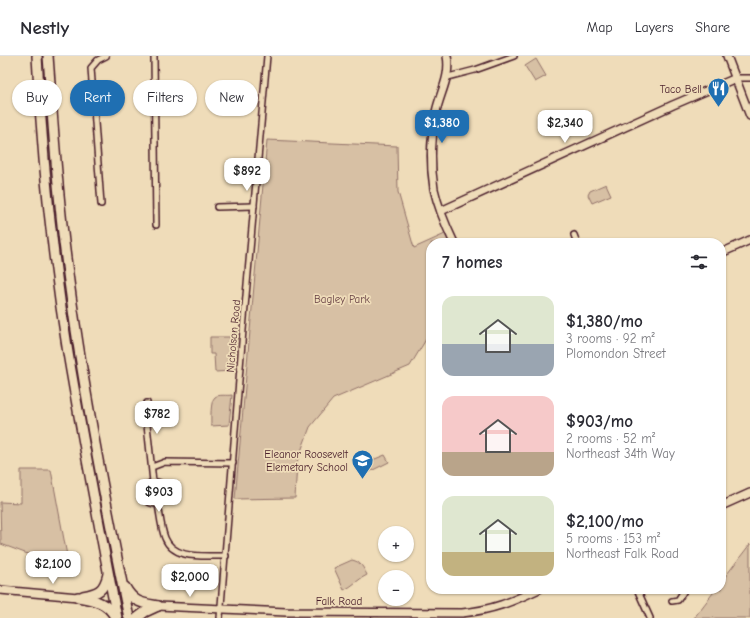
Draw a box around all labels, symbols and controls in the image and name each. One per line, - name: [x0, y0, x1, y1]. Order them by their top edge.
- text: Nestly: [20, 17, 69, 39]
- text: Map: [586, 19, 613, 36]
- text: Layers: [635, 19, 673, 36]
- text: Share: [695, 19, 730, 36]
- restaurant icon: Taco Bell: [705, 76, 731, 109]
- chip: Buy: [12, 80, 62, 116]
- chip: Rent: [70, 80, 125, 116]
- chip: Filters: [133, 80, 197, 116]
- chip: New: [205, 80, 258, 116]
- place label: Taco Bell: [660, 83, 702, 96]
- pin: $1,380: [409, 110, 475, 144]
- pin: $2,340: [532, 110, 598, 144]
- text: $1,380: [424, 115, 460, 130]
- text: $2,340: [547, 115, 583, 130]
- pin: $892: [223, 158, 271, 192]
- text: $892: [233, 163, 261, 178]
- icon: filters: [688, 251, 710, 273]
- text: 7 homes: [442, 253, 503, 272]
- park label: Bagley Park: [314, 293, 371, 306]
- street label: Nicholson Road: [224, 299, 243, 373]
- icon: home: [474, 312, 522, 360]
- text: $1,380/mo: [566, 312, 643, 331]
- text: 3 rooms · 92 m²: [566, 331, 655, 346]
- text: Plomondon Street: [566, 346, 666, 361]
- pin: $782: [133, 401, 181, 435]
- text: $782: [144, 406, 170, 421]
- icon: home: [474, 412, 522, 460]
- text: $903/mo: [566, 412, 633, 431]
- text: 2 rooms · 52 m²: [566, 431, 655, 446]
- text: Northeast 34th Way: [566, 446, 675, 461]
- school or university icon: Eleanor Roosevelt Elemetary School: [350, 447, 376, 480]
- place label: Eleanor Roosevelt Elemetary School: [264, 448, 349, 474]
- pin: $903: [135, 479, 183, 513]
- text: $903: [145, 484, 173, 499]
- icon: home: [474, 512, 522, 560]
- text: $2,100/mo: [566, 512, 644, 531]
- map controls: [378, 526, 414, 606]
- button: +: [378, 526, 414, 562]
- text: 5 rooms · 153 m²: [566, 531, 660, 546]
- text: Northeast Falk Road: [566, 546, 679, 561]
- pin: $2,100: [20, 551, 86, 585]
- text: $2,100: [35, 556, 71, 571]
- pin: $2,000: [157, 564, 223, 598]
- text: $2,000: [170, 569, 210, 584]
- button: −: [378, 570, 414, 606]
- street label: Falk Road: [316, 595, 362, 608]

